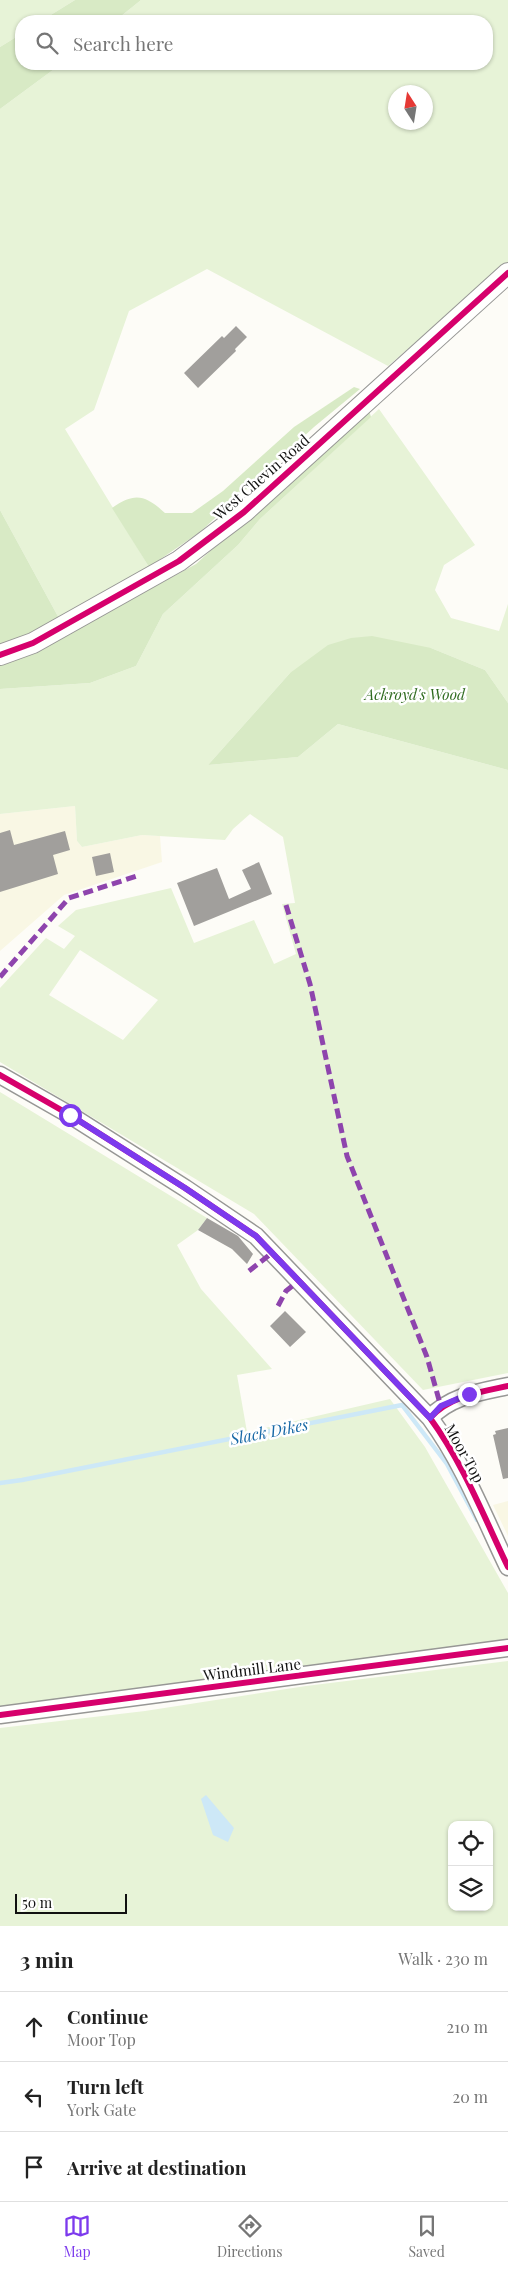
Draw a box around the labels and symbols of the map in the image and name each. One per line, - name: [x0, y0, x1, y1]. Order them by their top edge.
- north arrow: [388, 85, 433, 130]
- street label: West Chevin Road: [208, 430, 313, 525]
- park label: Ackroyd's Wood: [363, 684, 466, 704]
- route start: [59, 1104, 82, 1127]
- route end: [458, 1383, 481, 1406]
- water label: Slack Dikes: [227, 1413, 310, 1449]
- street label: Moor Top: [441, 1420, 490, 1486]
- street label: Windmill Lane: [201, 1653, 302, 1685]
- scale bar: [15, 1891, 128, 1914]

